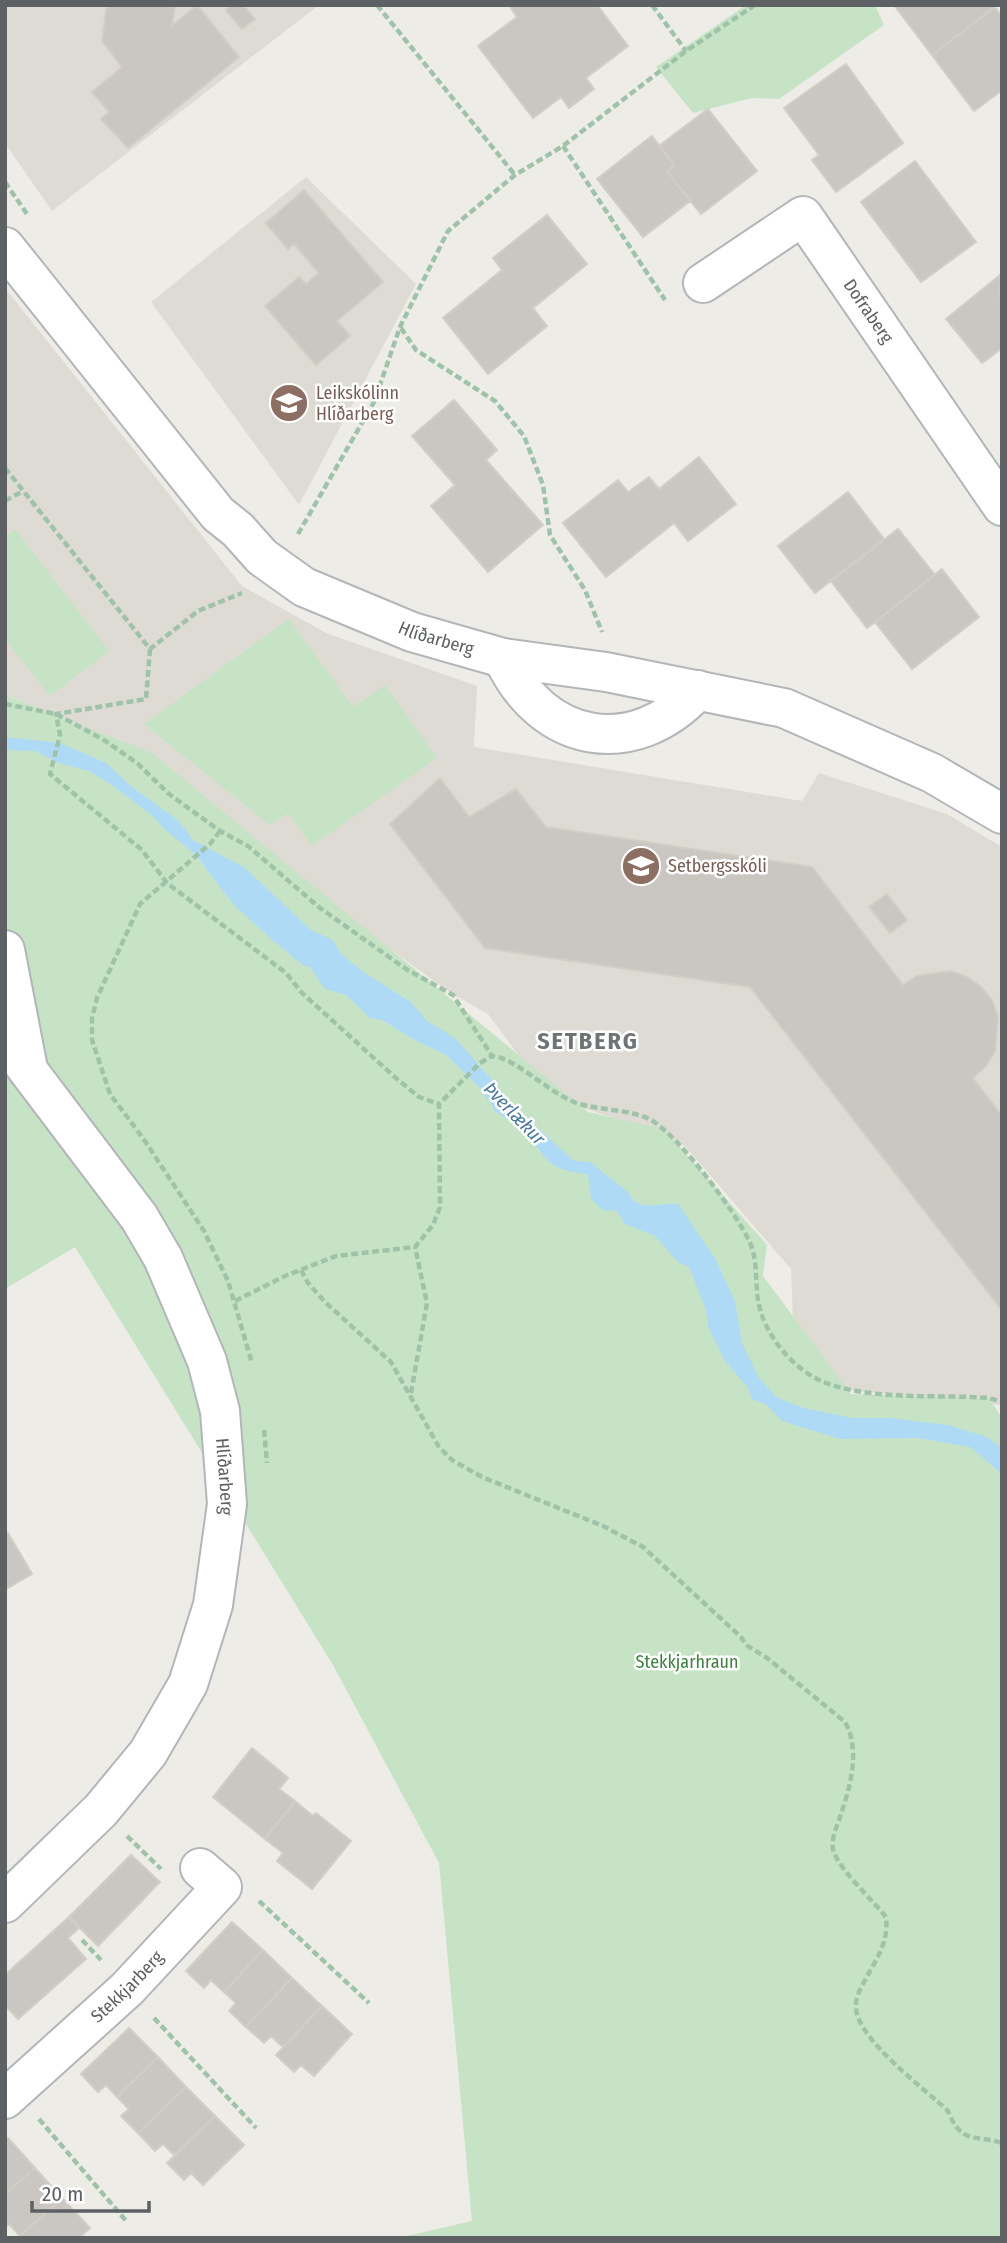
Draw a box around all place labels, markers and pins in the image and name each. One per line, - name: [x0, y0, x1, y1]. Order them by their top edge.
- school or university icon: Leikskólinn Hlíðarberg: [268, 382, 310, 424]
- place label: Leikskólinn Hlíðarberg: [316, 382, 399, 425]
- school or university icon: Setbergsskóli: [620, 845, 662, 887]
- place label: Setbergsskóli: [668, 855, 767, 877]

